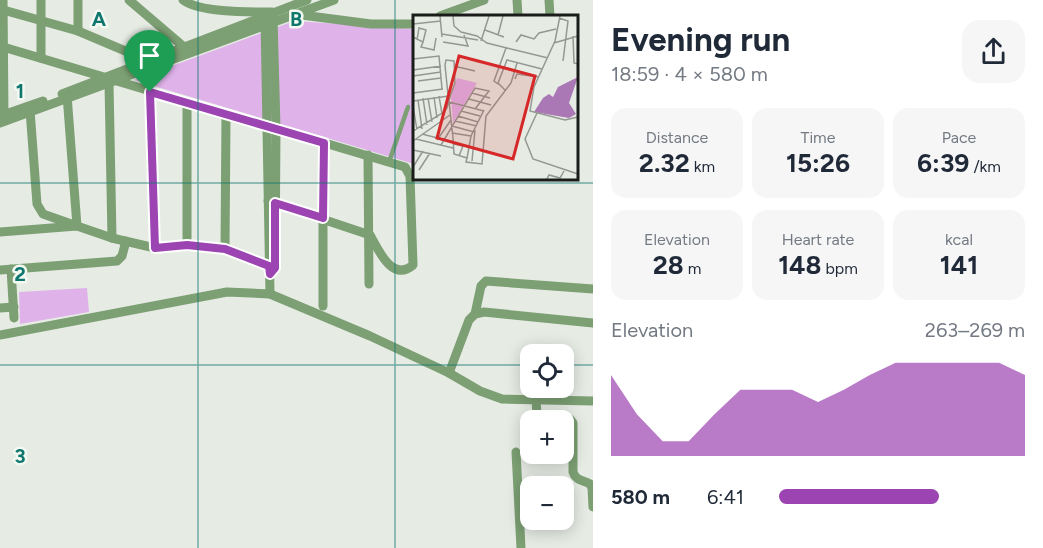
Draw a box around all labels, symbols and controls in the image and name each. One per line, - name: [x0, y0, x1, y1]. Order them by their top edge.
- text: A: [92, 7, 107, 31]
- text: B: [290, 7, 302, 31]
- inset map: [413, 15, 578, 180]
- text: Evening run: [611, 20, 790, 59]
- button: share: [962, 20, 1025, 83]
- pin: [124, 30, 175, 92]
- icon: arrive: [133, 39, 166, 72]
- text: 18:59 · 4 × 580 m: [611, 62, 768, 86]
- text: 1: [16, 79, 24, 103]
- text: Distance: [646, 128, 708, 147]
- text: Time: [801, 128, 835, 147]
- text: Pace: [942, 128, 976, 147]
- text: 2.32: [639, 147, 690, 179]
- text: 15:26: [786, 147, 850, 179]
- text: 6:39: [917, 147, 969, 179]
- text: km: [690, 157, 715, 176]
- text: /km: [969, 157, 1001, 176]
- text: Elevation: [644, 230, 710, 249]
- text: Heart rate: [782, 230, 854, 249]
- text: kcal: [945, 230, 973, 249]
- text: 28: [653, 249, 684, 281]
- text: 148: [778, 249, 821, 281]
- text: 141: [940, 249, 978, 281]
- text: m: [684, 259, 701, 278]
- text: bpm: [821, 259, 858, 278]
- text: 2: [14, 262, 26, 286]
- text: Elevation: [611, 318, 693, 342]
- text: 263–269 m: [925, 318, 1025, 342]
- map controls: [520, 344, 574, 530]
- button: locate: [520, 344, 574, 398]
- button: +: [520, 410, 574, 464]
- text: 3: [14, 444, 26, 468]
- button: −: [520, 476, 574, 530]
- text: 580 m: [611, 485, 670, 509]
- text: 6:41: [707, 485, 744, 509]

